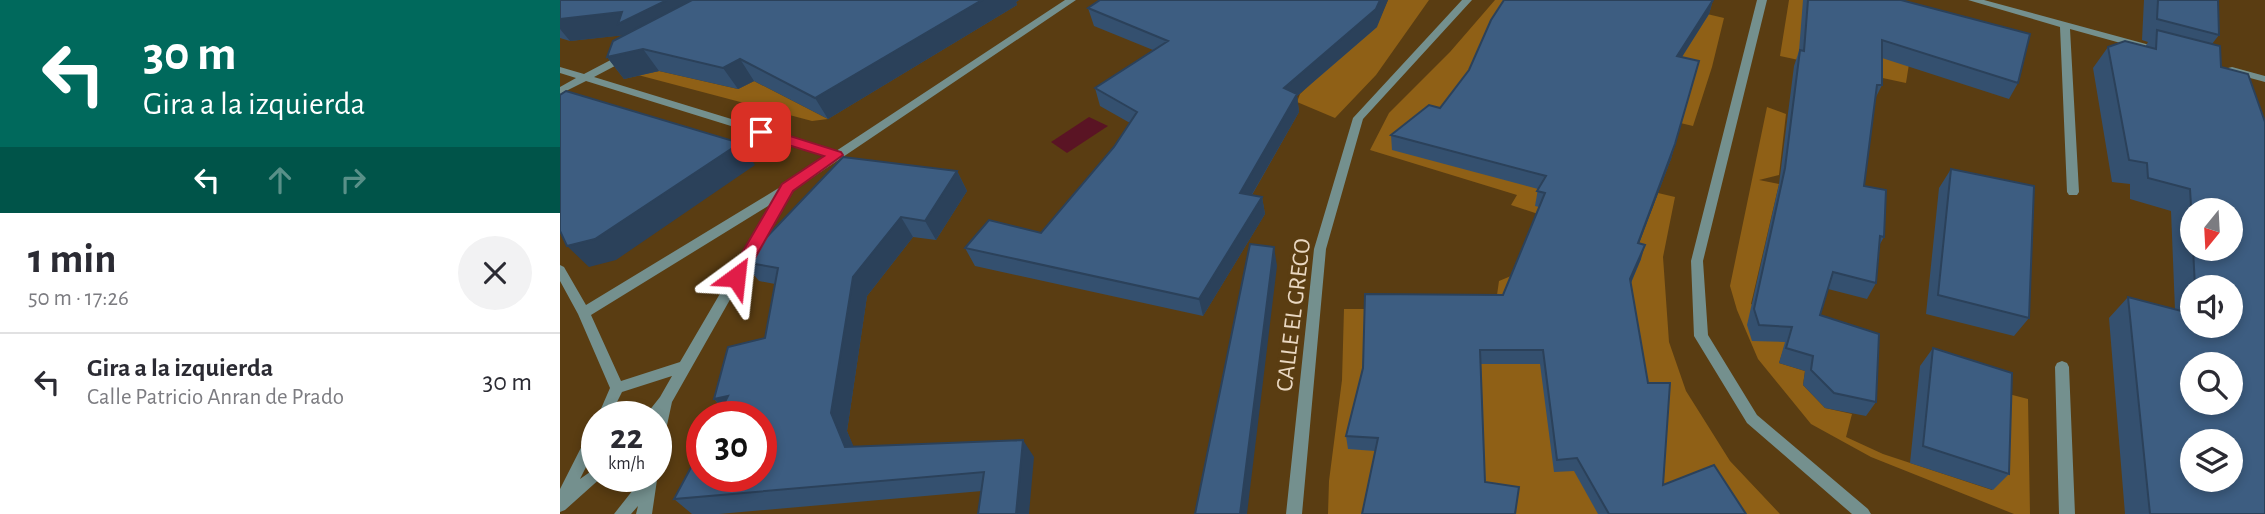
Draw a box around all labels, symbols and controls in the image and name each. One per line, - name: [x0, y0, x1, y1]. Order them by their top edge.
- icon: left: [28, 28, 119, 119]
- text: 30 m: [143, 30, 237, 79]
- text: Gira a la izquierda: [143, 88, 365, 120]
- pin: [731, 102, 791, 162]
- icon: arrive: [742, 113, 780, 151]
- icon: left: [188, 161, 226, 199]
- icon: ahead: [261, 161, 299, 199]
- icon: right: [334, 161, 372, 199]
- north arrow: [2180, 198, 2244, 261]
- map controls: [2180, 198, 2243, 492]
- button: close: [458, 236, 532, 310]
- street label: CALLE EL GRECO: [1273, 237, 1315, 393]
- text: 1 min: [28, 238, 117, 280]
- position arrow: [699, 240, 773, 314]
- button: sound: [2180, 275, 2243, 338]
- text: 50 m · 17:26: [28, 287, 129, 310]
- button: search: [2180, 352, 2243, 415]
- text: Gira a la izquierda: [87, 355, 273, 381]
- icon: left: [28, 363, 66, 401]
- text: 30 m: [482, 369, 532, 395]
- text: Calle Patricio Anran de Prado: [87, 386, 344, 409]
- speed limit sign: 30: [686, 401, 777, 492]
- text: 22: [610, 420, 643, 455]
- button: layers: [2180, 429, 2243, 492]
- text: km/h: [608, 455, 645, 473]

